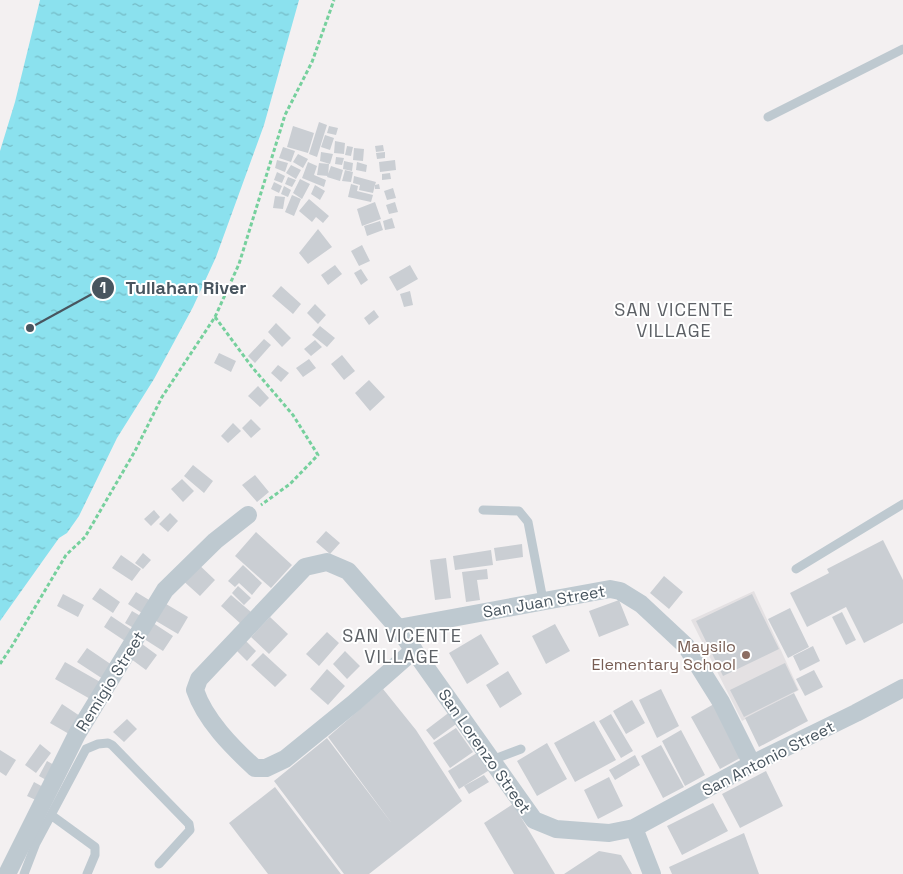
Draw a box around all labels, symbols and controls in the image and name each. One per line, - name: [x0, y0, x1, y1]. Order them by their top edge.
- callout: Tullahan River: [91, 271, 256, 304]
- text: Tullahan River: [126, 276, 246, 299]
- text: 1: [100, 278, 106, 297]
- district label: SAN VICENTE VILLAGE: [614, 298, 734, 342]
- street label: San Juan Street: [481, 580, 607, 623]
- district label: SAN VICENTE VILLAGE: [342, 624, 462, 668]
- street label: Remigio Street: [71, 627, 150, 735]
- place label: Maysilo Elementary School: [591, 636, 736, 675]
- marker: Maysilo Elementary School: [740, 649, 752, 661]
- street label: San Lorenzo Street: [434, 685, 535, 818]
- street label: San Antonio Street: [698, 716, 838, 801]

